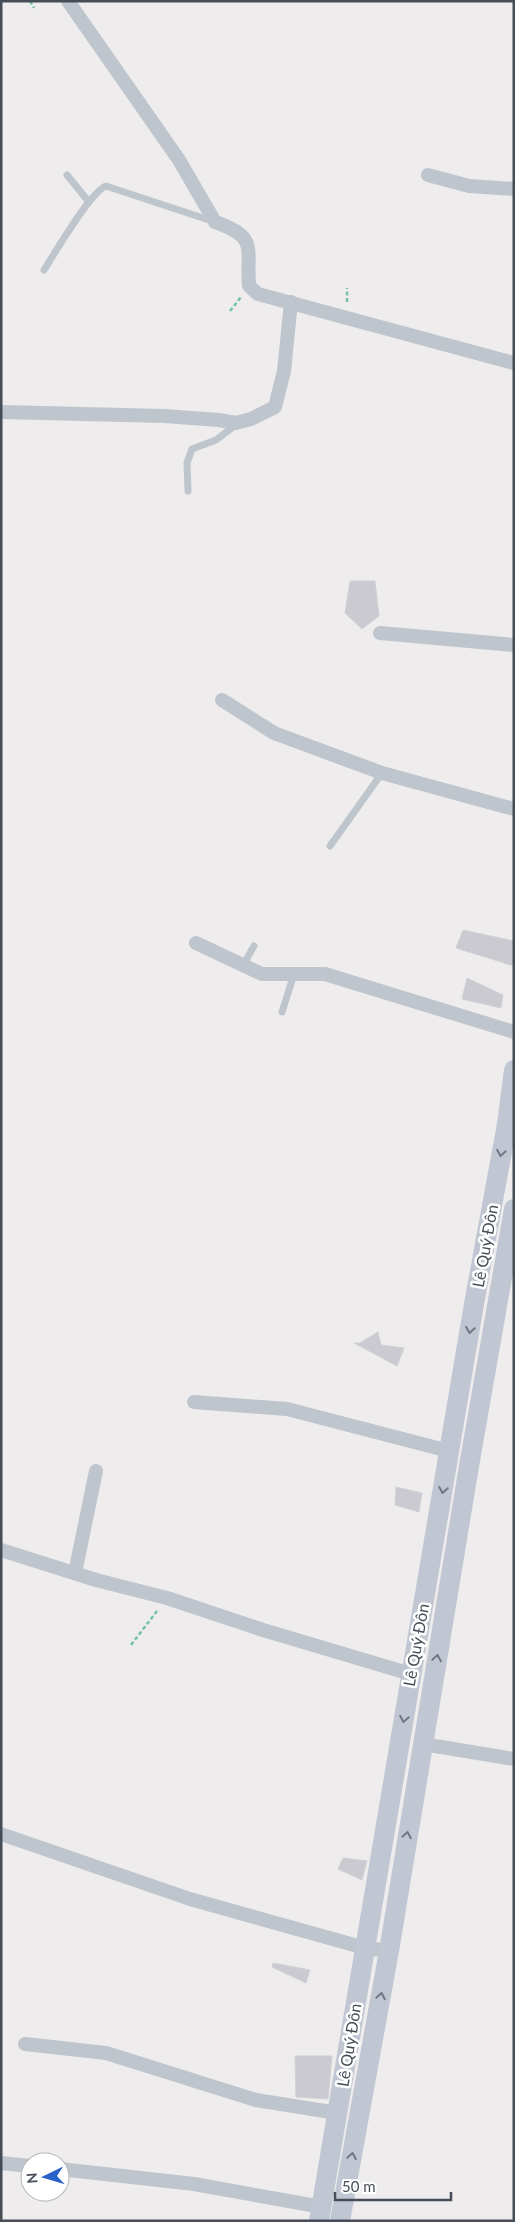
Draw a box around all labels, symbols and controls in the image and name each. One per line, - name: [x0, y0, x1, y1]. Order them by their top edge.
- one-way arrow: [497, 1148, 507, 1157]
- street label: Lê Quý Đôn: [468, 1203, 501, 1289]
- one-way arrow: [465, 1326, 476, 1334]
- one-way arrow: [438, 1486, 448, 1495]
- street label: Lê Quý Đôn: [399, 1602, 432, 1688]
- one-way arrow: [432, 1653, 442, 1662]
- one-way arrow: [399, 1715, 409, 1724]
- one-way arrow: [402, 1831, 412, 1840]
- one-way arrow: [375, 1991, 385, 2000]
- street label: Lê Quý Đôn: [333, 2002, 364, 2088]
- one-way arrow: [346, 2151, 357, 2160]
- north arrow: [20, 2152, 70, 2202]
- scale bar: [335, 2170, 451, 2202]
- text: N: [23, 2172, 40, 2184]
- text: 50 m: [342, 2177, 376, 2195]

